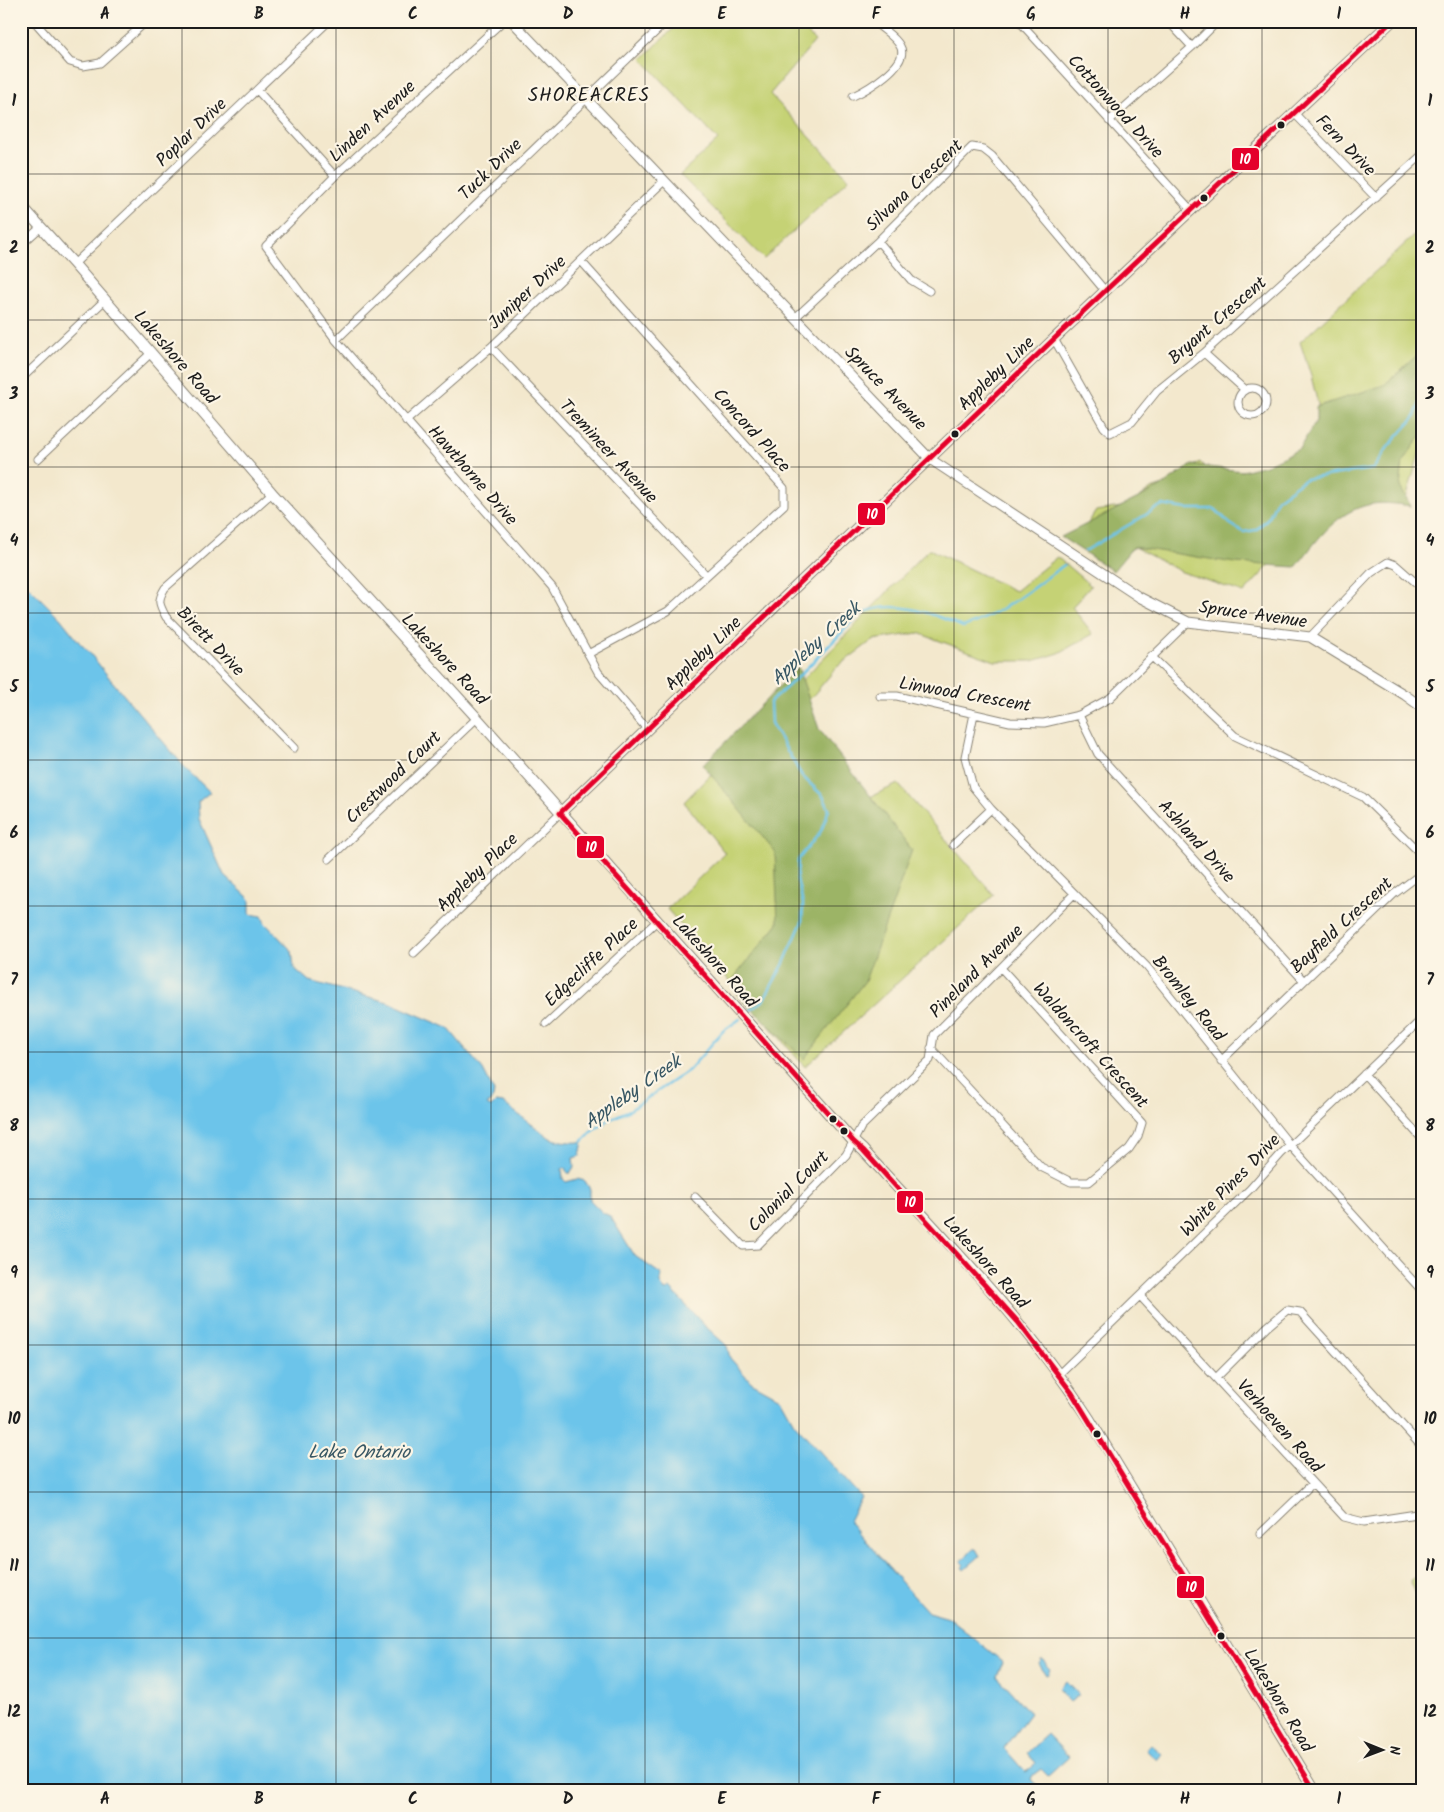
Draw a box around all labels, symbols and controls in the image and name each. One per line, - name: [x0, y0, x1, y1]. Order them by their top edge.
- text: A: [100, 2, 110, 27]
- text: B: [254, 2, 264, 27]
- text: C: [408, 2, 418, 27]
- text: D: [563, 2, 574, 27]
- text: E: [718, 2, 728, 27]
- text: F: [872, 2, 882, 27]
- text: G: [1026, 2, 1036, 27]
- text: H: [1180, 2, 1190, 27]
- text: I: [1337, 2, 1342, 27]
- street label: Cottonwood Drive: [1060, 48, 1170, 166]
- street label: Linden Avenue: [323, 74, 423, 170]
- district label: SHOREACRES: [528, 81, 650, 111]
- text: 1: [12, 89, 17, 114]
- text: 1: [1428, 89, 1433, 114]
- street label: Poplar Drive: [150, 91, 235, 175]
- street label: Fern Drive: [1307, 108, 1382, 184]
- unlabelled marker: [1276, 120, 1286, 130]
- street label: Tuck Drive: [452, 132, 530, 208]
- street label: Silvana Crescent: [860, 132, 971, 239]
- line badge: 10: [1231, 147, 1260, 171]
- text: 10: [1239, 149, 1252, 171]
- unlabelled marker: [1199, 193, 1209, 203]
- text: 2: [9, 236, 19, 261]
- text: 2: [1425, 236, 1435, 261]
- street label: Juniper Drive: [482, 249, 574, 337]
- street label: Bryant Crescent: [1162, 269, 1275, 373]
- street label: Lakeshore Road: [125, 304, 225, 413]
- street label: Appleby Line: [952, 330, 1042, 418]
- street label: Spruce Avenue: [837, 340, 933, 438]
- text: 3: [9, 382, 19, 407]
- street label: Concord Place: [705, 382, 797, 480]
- text: 3: [1425, 382, 1435, 407]
- street label: Tremineer Avenue: [552, 393, 664, 511]
- street label: Hawthorne Drive: [420, 419, 524, 533]
- unlabelled marker: [950, 429, 960, 439]
- line badge: 10: [857, 502, 886, 526]
- text: 10: [866, 504, 879, 526]
- text: 4: [10, 529, 19, 554]
- text: 4: [1426, 529, 1435, 554]
- water label: Appleby Creek: [764, 593, 871, 693]
- street label: Spruce Avenue: [1197, 594, 1309, 637]
- street label: Birett Drive: [169, 600, 251, 684]
- street label: Lakeshore Road: [393, 607, 495, 714]
- street label: Appleby Line: [659, 610, 749, 698]
- street label: Linwood Crescent: [896, 670, 1034, 722]
- text: 5: [9, 675, 20, 700]
- text: 5: [1425, 675, 1436, 700]
- street label: Crestwood Court: [339, 724, 450, 832]
- street label: Ashland Drive: [1150, 793, 1242, 891]
- text: 6: [10, 821, 19, 846]
- text: 6: [1426, 821, 1435, 846]
- street label: Appleby Place: [430, 826, 526, 920]
- line badge: 10: [576, 835, 605, 859]
- text: 10: [585, 837, 598, 859]
- street label: Bayfield Crescent: [1284, 870, 1401, 982]
- street label: Lakeshore Road: [664, 909, 765, 1016]
- street label: Edgecliffe Place: [538, 911, 646, 1015]
- street label: Pineland Avenue: [923, 918, 1031, 1026]
- street label: Bromley Road: [1144, 949, 1233, 1049]
- text: 7: [10, 968, 18, 993]
- text: 7: [1426, 968, 1434, 993]
- street label: Waldoncroft Crescent: [1025, 976, 1156, 1117]
- water label: Appleby Creek: [578, 1046, 691, 1137]
- text: 8: [9, 1114, 19, 1139]
- unlabelled marker: [828, 1114, 838, 1124]
- text: 8: [1425, 1114, 1435, 1139]
- unlabelled marker: [839, 1126, 849, 1136]
- street label: White Pines Drive: [1174, 1128, 1288, 1244]
- street label: Colonial Court: [741, 1144, 838, 1240]
- line badge: 10: [896, 1190, 924, 1214]
- text: 10: [904, 1192, 917, 1214]
- street label: Lakeshore Road: [935, 1210, 1036, 1317]
- text: 9: [10, 1261, 18, 1286]
- text: 9: [1426, 1261, 1434, 1286]
- street label: Verhoeven Road: [1229, 1373, 1330, 1481]
- text: 10: [7, 1407, 21, 1432]
- text: 10: [1423, 1407, 1437, 1432]
- unlabelled marker: [1092, 1429, 1102, 1439]
- water label: Lake Ontario: [308, 1438, 411, 1468]
- text: 11: [9, 1554, 19, 1579]
- text: 11: [1425, 1554, 1435, 1579]
- line badge: 10: [1176, 1575, 1205, 1599]
- text: 10: [1185, 1577, 1198, 1599]
- unlabelled marker: [1216, 1631, 1226, 1641]
- street label: Lakeshore Road: [1235, 1643, 1321, 1760]
- text: 12: [7, 1700, 21, 1725]
- text: 12: [1423, 1700, 1437, 1725]
- north arrow: [1356, 1724, 1406, 1774]
- text: N: [1383, 1746, 1405, 1755]
- text: A: [100, 1787, 110, 1812]
- text: B: [254, 1787, 264, 1812]
- text: C: [408, 1787, 418, 1812]
- text: D: [563, 1787, 574, 1812]
- text: E: [718, 1787, 728, 1812]
- text: F: [872, 1787, 882, 1812]
- text: G: [1026, 1787, 1036, 1812]
- text: H: [1180, 1787, 1190, 1812]
- text: I: [1337, 1787, 1342, 1812]

